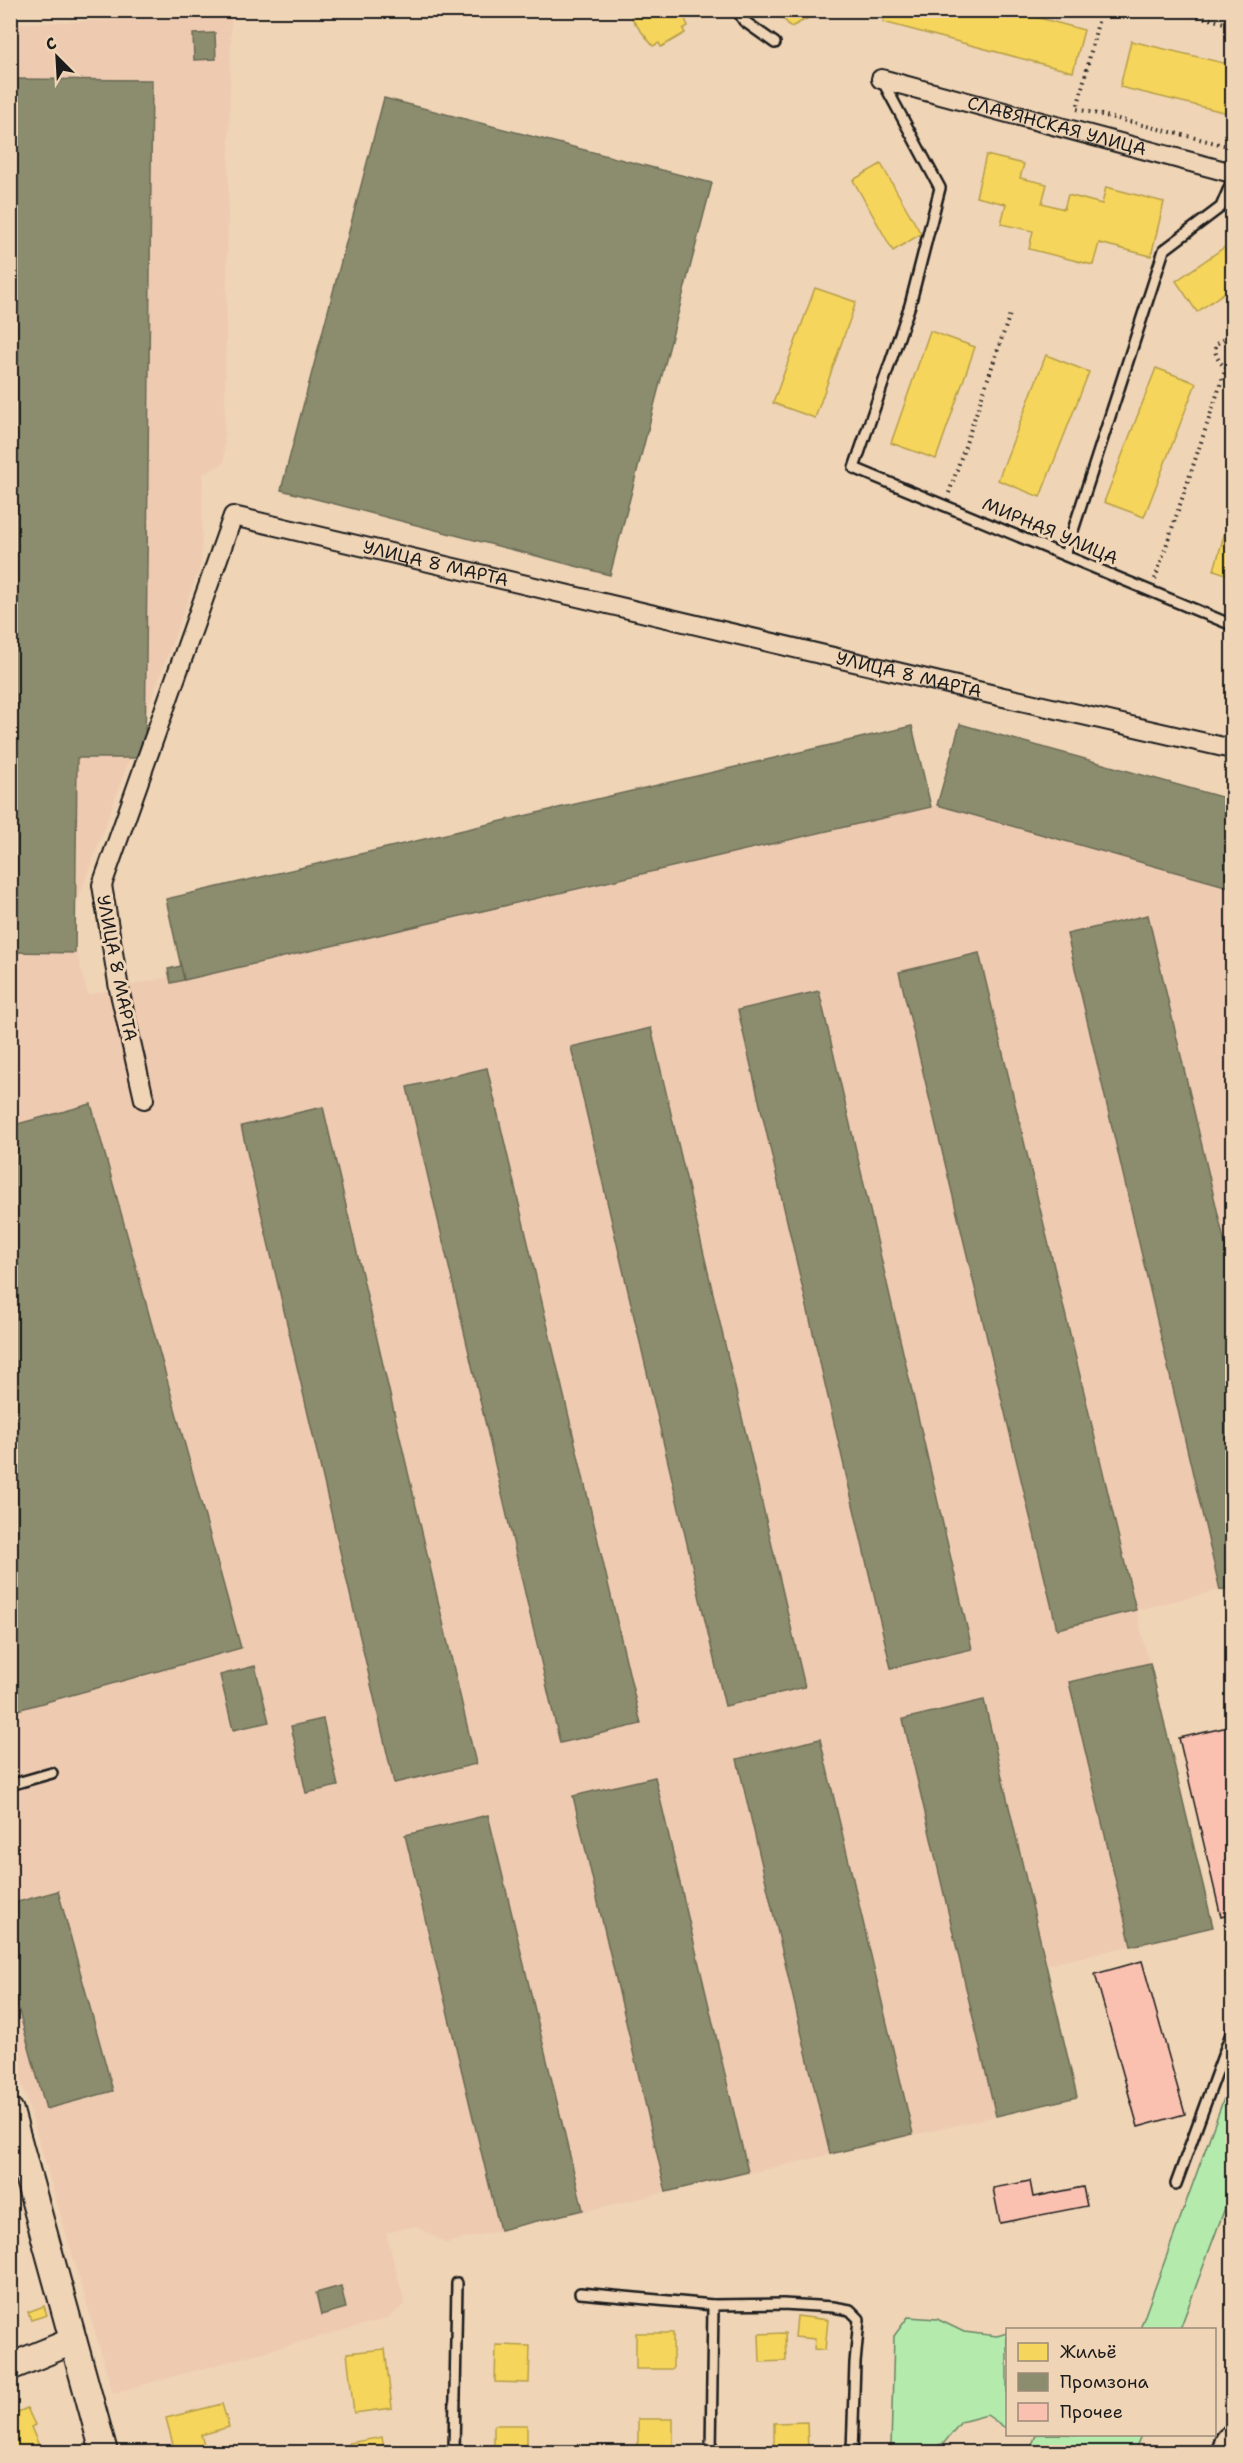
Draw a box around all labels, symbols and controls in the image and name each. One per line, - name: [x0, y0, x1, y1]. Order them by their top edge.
- north arrow: [27, 27, 87, 87]
- text: С: [42, 32, 60, 55]
- street label: СЛАВЯНСКАЯ УЛИЦА: [965, 91, 1149, 162]
- street label: МИРНАЯ УЛИЦА: [979, 492, 1121, 570]
- street label: УЛИЦА 8 МАРТА: [361, 535, 511, 592]
- street label: УЛИЦА 8 МАРТА: [834, 646, 984, 704]
- street label: УЛИЦА 8 МАРТА: [91, 893, 143, 1043]
- legend: [1006, 2328, 1216, 2436]
- text: Жильё: [1060, 2340, 1117, 2364]
- text: Промзона: [1060, 2370, 1149, 2394]
- text: Прочее: [1060, 2400, 1123, 2424]

